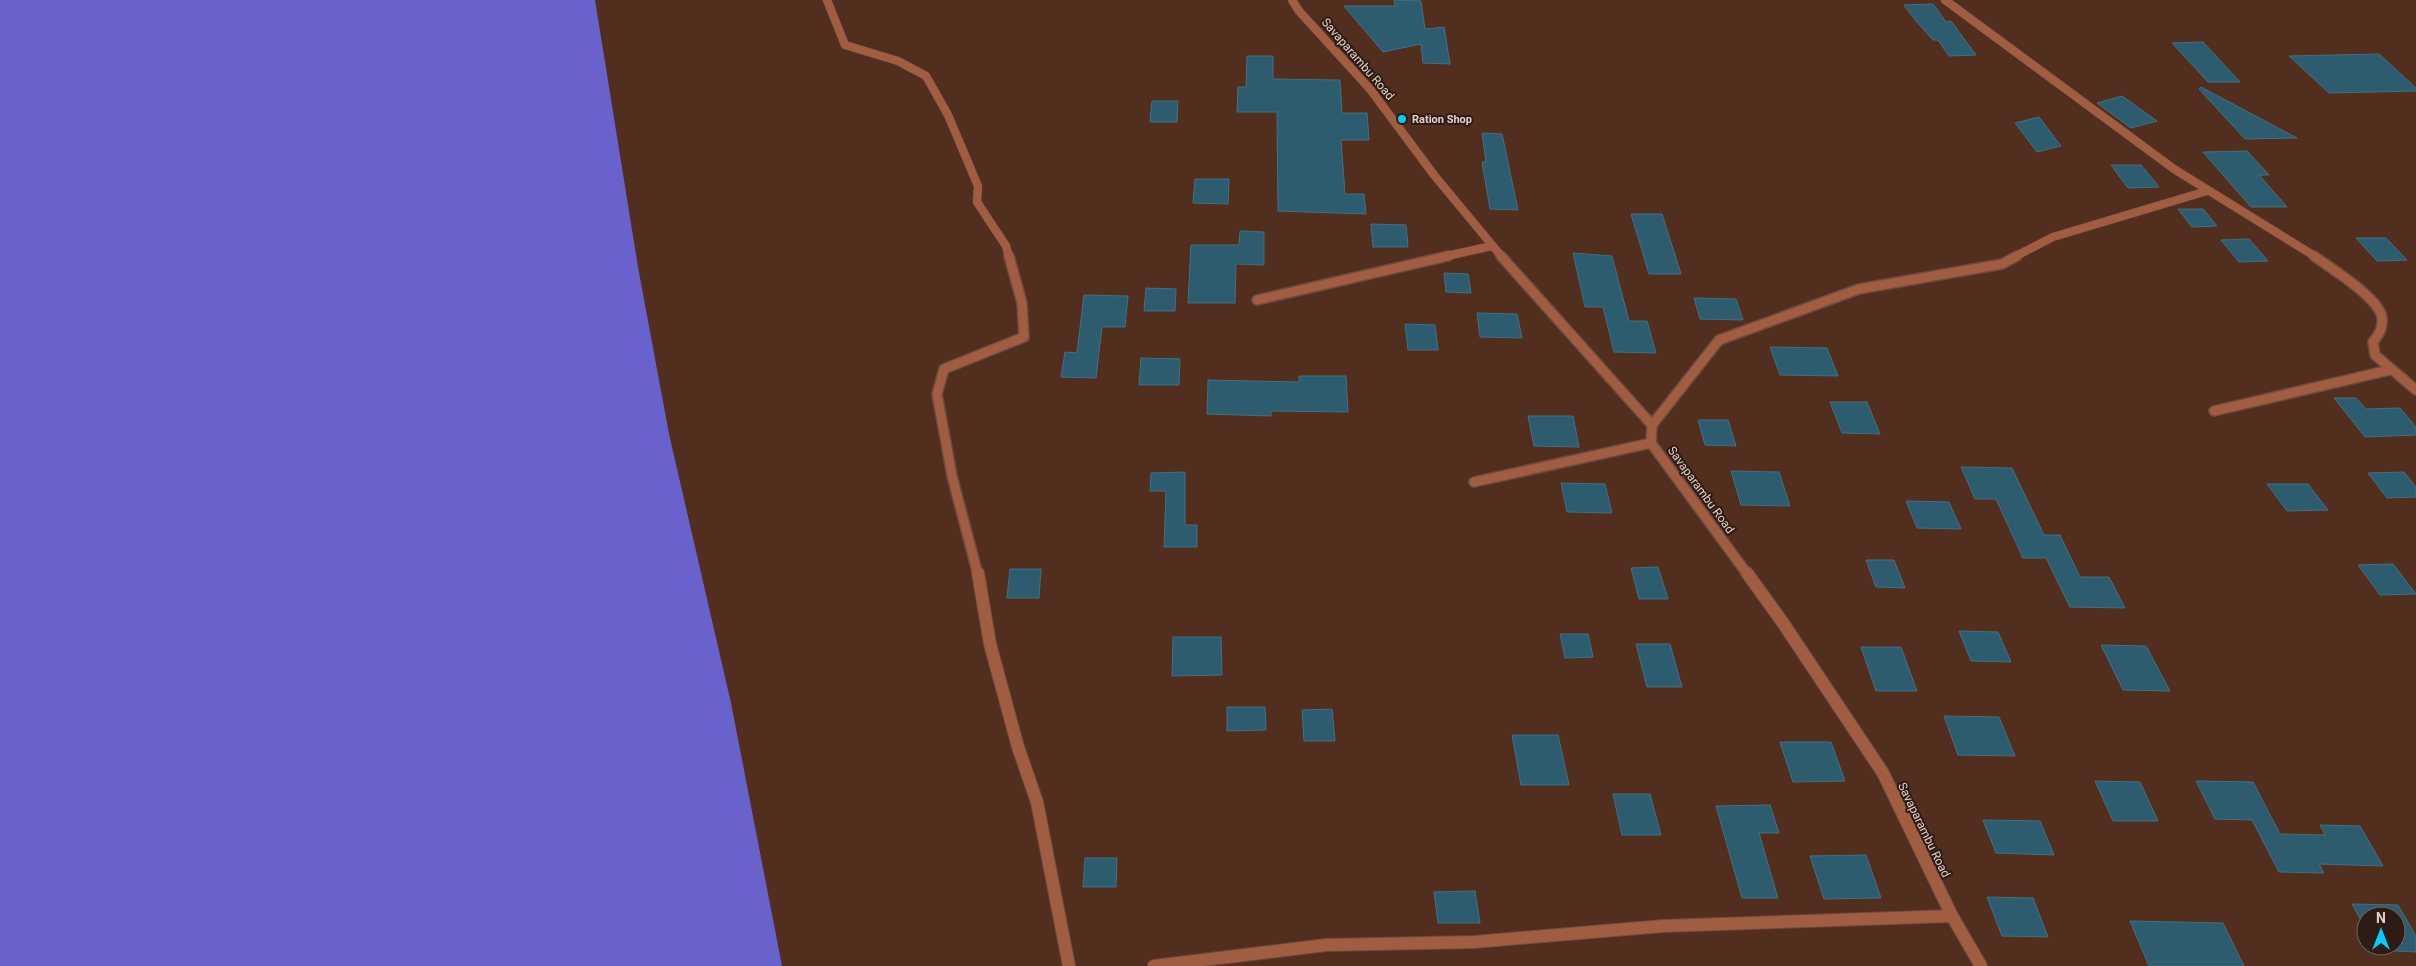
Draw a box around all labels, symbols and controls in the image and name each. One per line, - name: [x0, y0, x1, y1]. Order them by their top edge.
- street label: Savaparambu Road: [1319, 15, 1397, 103]
- marker: Ration Shop: [1396, 113, 1408, 125]
- place label: Ration Shop: [1412, 113, 1472, 126]
- street label: Savaparambu Road: [1665, 444, 1737, 536]
- street label: Savaparambu Road: [1895, 780, 1953, 880]
- north arrow: [2356, 906, 2406, 956]
- text: N: [2376, 910, 2386, 926]

